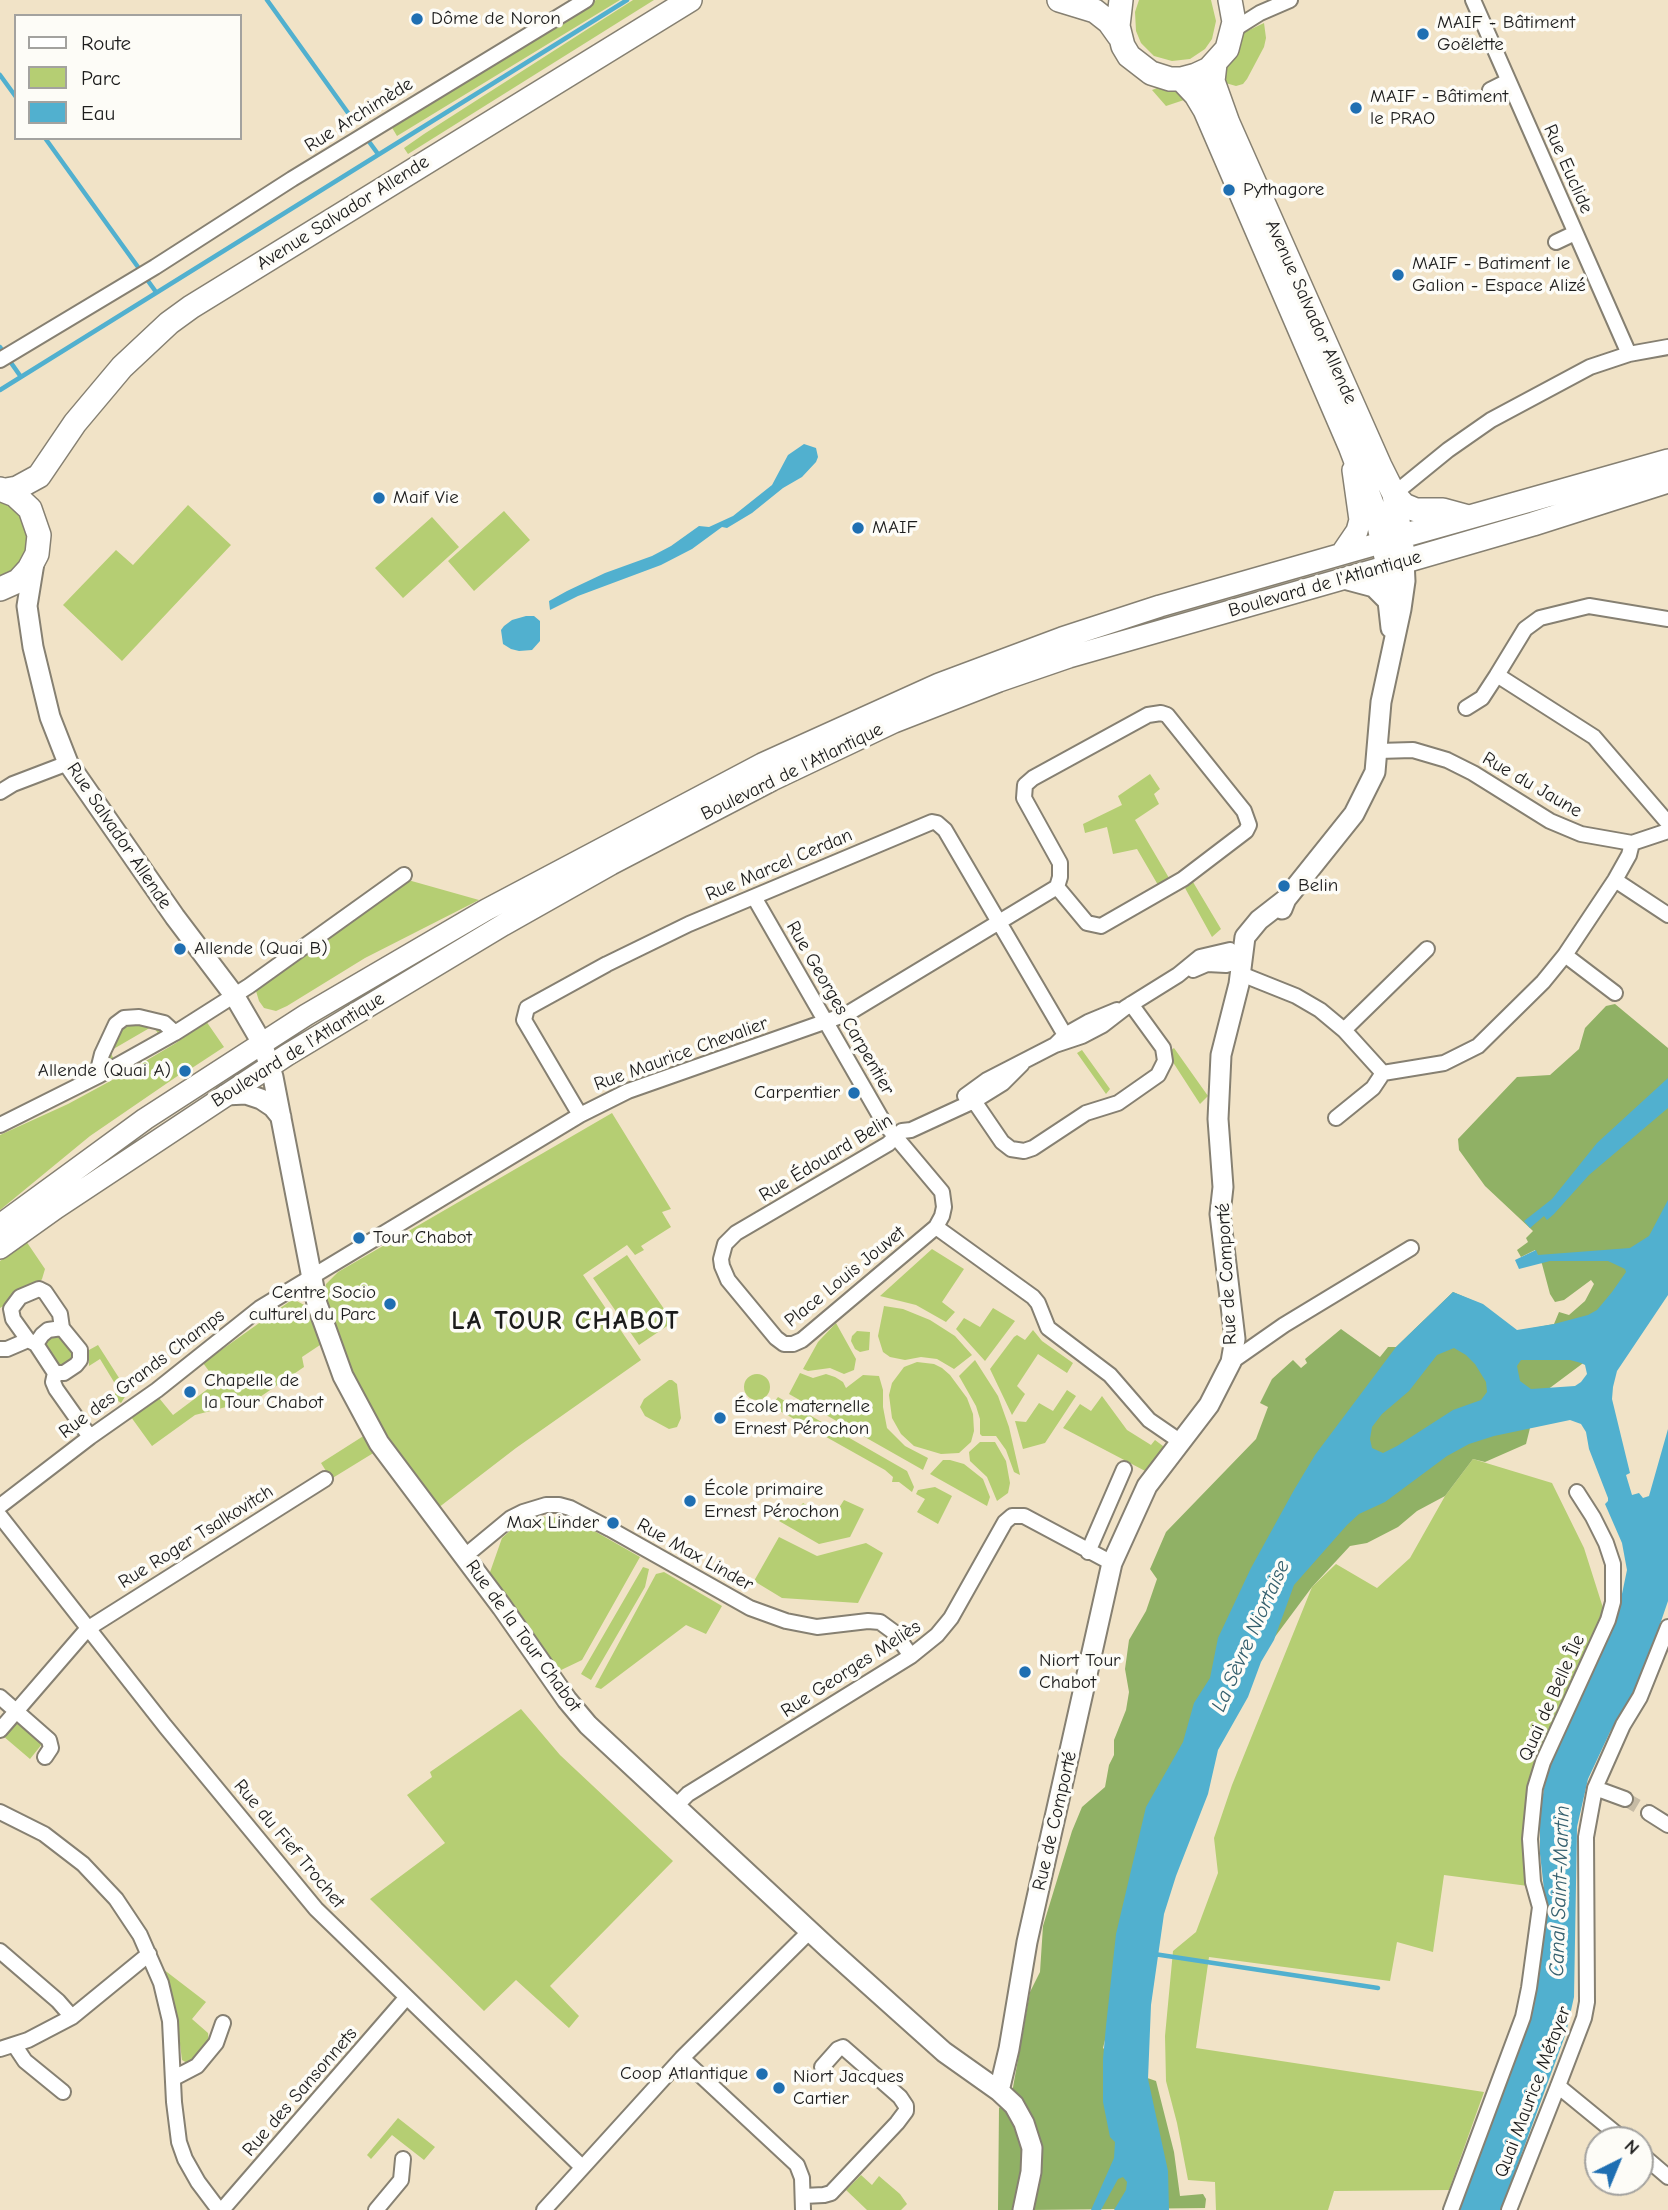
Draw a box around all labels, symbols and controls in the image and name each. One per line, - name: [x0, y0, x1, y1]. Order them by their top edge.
- place label: Dôme de Noron: [431, 8, 561, 30]
- marker: Dôme de Noron: [409, 11, 425, 27]
- place label: MAIF - Bâtiment Goëlette: [1437, 12, 1575, 56]
- legend: [14, 14, 242, 140]
- marker: MAIF - Bâtiment Goëlette: [1415, 26, 1431, 42]
- text: Route: [81, 31, 131, 55]
- text: Parc: [81, 66, 121, 90]
- street label: Rue Archimède: [301, 73, 417, 157]
- place label: MAIF - Bâtiment le PRAO: [1370, 86, 1508, 130]
- marker: MAIF - Bâtiment le PRAO: [1348, 100, 1364, 116]
- text: Eau: [81, 101, 115, 125]
- street label: Rue Euclide: [1538, 121, 1598, 217]
- street label: Avenue Salvador Allende: [253, 151, 433, 275]
- place label: Pythagore: [1243, 179, 1324, 201]
- marker: Pythagore: [1221, 182, 1237, 198]
- street label: Avenue Salvador Allende: [1260, 216, 1362, 408]
- place label: MAIF - Batiment le Galion - Espace Alizé: [1412, 253, 1586, 297]
- marker: MAIF - Batiment le Galion - Espace Alizé: [1390, 267, 1406, 283]
- place label: Maif Vie: [393, 487, 459, 509]
- marker: Maif Vie: [371, 490, 387, 506]
- place label: MAIF: [872, 517, 917, 539]
- marker: MAIF: [850, 520, 866, 536]
- street label: Boulevard de l'Atlantique: [1226, 546, 1424, 622]
- street label: Boulevard de l'Atlantique: [697, 718, 887, 826]
- street label: Rue du Jaune: [1478, 747, 1586, 823]
- street label: Rue Salvador Allende: [62, 758, 176, 914]
- street label: Rue Marcel Cerdan: [702, 824, 856, 906]
- place label: Belin: [1298, 875, 1338, 897]
- marker: Belin: [1276, 878, 1292, 894]
- street label: Rue Georges Carpentier: [781, 917, 899, 1099]
- place label: Allende (Quai B): [194, 938, 328, 960]
- marker: Allende (Quai B): [172, 941, 188, 957]
- street label: Boulevard de l'Atlantique: [207, 987, 389, 1113]
- street label: Rue Maurice Chevalier: [591, 1012, 771, 1096]
- place label: Allende (Quai A): [38, 1060, 171, 1082]
- marker: Allende (Quai A): [177, 1063, 193, 1079]
- place label: Carpentier: [754, 1082, 840, 1104]
- marker: Carpentier: [846, 1085, 862, 1101]
- street label: Rue Édouard Belin: [755, 1109, 897, 1207]
- street label: Rue de Comporté: [1212, 1202, 1242, 1346]
- street label: Place Louis Jouvet: [780, 1222, 910, 1332]
- place label: Tour Chabot: [373, 1227, 472, 1249]
- marker: Tour Chabot: [351, 1230, 367, 1246]
- place label: Centre Socio culturel du Parc: [249, 1282, 376, 1326]
- marker: Centre Socio culturel du Parc: [382, 1296, 398, 1312]
- street label: Rue des Grands Champs: [55, 1304, 229, 1444]
- district label: LA TOUR CHABOT: [453, 1306, 679, 1338]
- place label: Chapelle de la Tour Chabot: [204, 1370, 323, 1414]
- marker: Chapelle de la Tour Chabot: [182, 1384, 198, 1400]
- place label: École maternelle Ernest Pérochon: [734, 1396, 870, 1440]
- marker: École maternelle Ernest Pérochon: [712, 1410, 728, 1426]
- place label: École primaire Ernest Pérochon: [704, 1479, 839, 1523]
- street label: Rue Roger Tsalkovitch: [114, 1480, 278, 1594]
- marker: École primaire Ernest Pérochon: [682, 1493, 698, 1509]
- place label: Max Linder: [506, 1512, 599, 1534]
- street label: Rue Max Linder: [633, 1514, 757, 1596]
- marker: Max Linder: [605, 1515, 621, 1531]
- street label: Rue de la Tour Chabot: [460, 1556, 586, 1716]
- water label: La Sèvre Niortaise: [1206, 1556, 1296, 1716]
- street label: Rue Georges Meliès: [777, 1615, 925, 1723]
- street label: Quai de Belle Île: [1514, 1631, 1590, 1765]
- place label: Niort Tour Chabot: [1039, 1650, 1121, 1694]
- marker: Niort Tour Chabot: [1017, 1664, 1033, 1680]
- street label: Rue de Comporté: [1028, 1749, 1082, 1893]
- street label: Rue du Fief Trochet: [229, 1775, 349, 1913]
- water label: Canal Saint-Martin: [1544, 1805, 1576, 1977]
- street label: Quai Maurice Métayer: [1490, 2003, 1576, 2181]
- street label: Rue des Sansonnets: [238, 2023, 362, 2161]
- place label: Coop Atlantique: [620, 2063, 748, 2085]
- marker: Coop Atlantique: [754, 2066, 770, 2082]
- place label: Niort Jacques Cartier: [793, 2066, 904, 2110]
- marker: Niort Jacques Cartier: [771, 2080, 787, 2096]
- north arrow: [1584, 2126, 1654, 2196]
- text: N: [1620, 2135, 1644, 2159]

